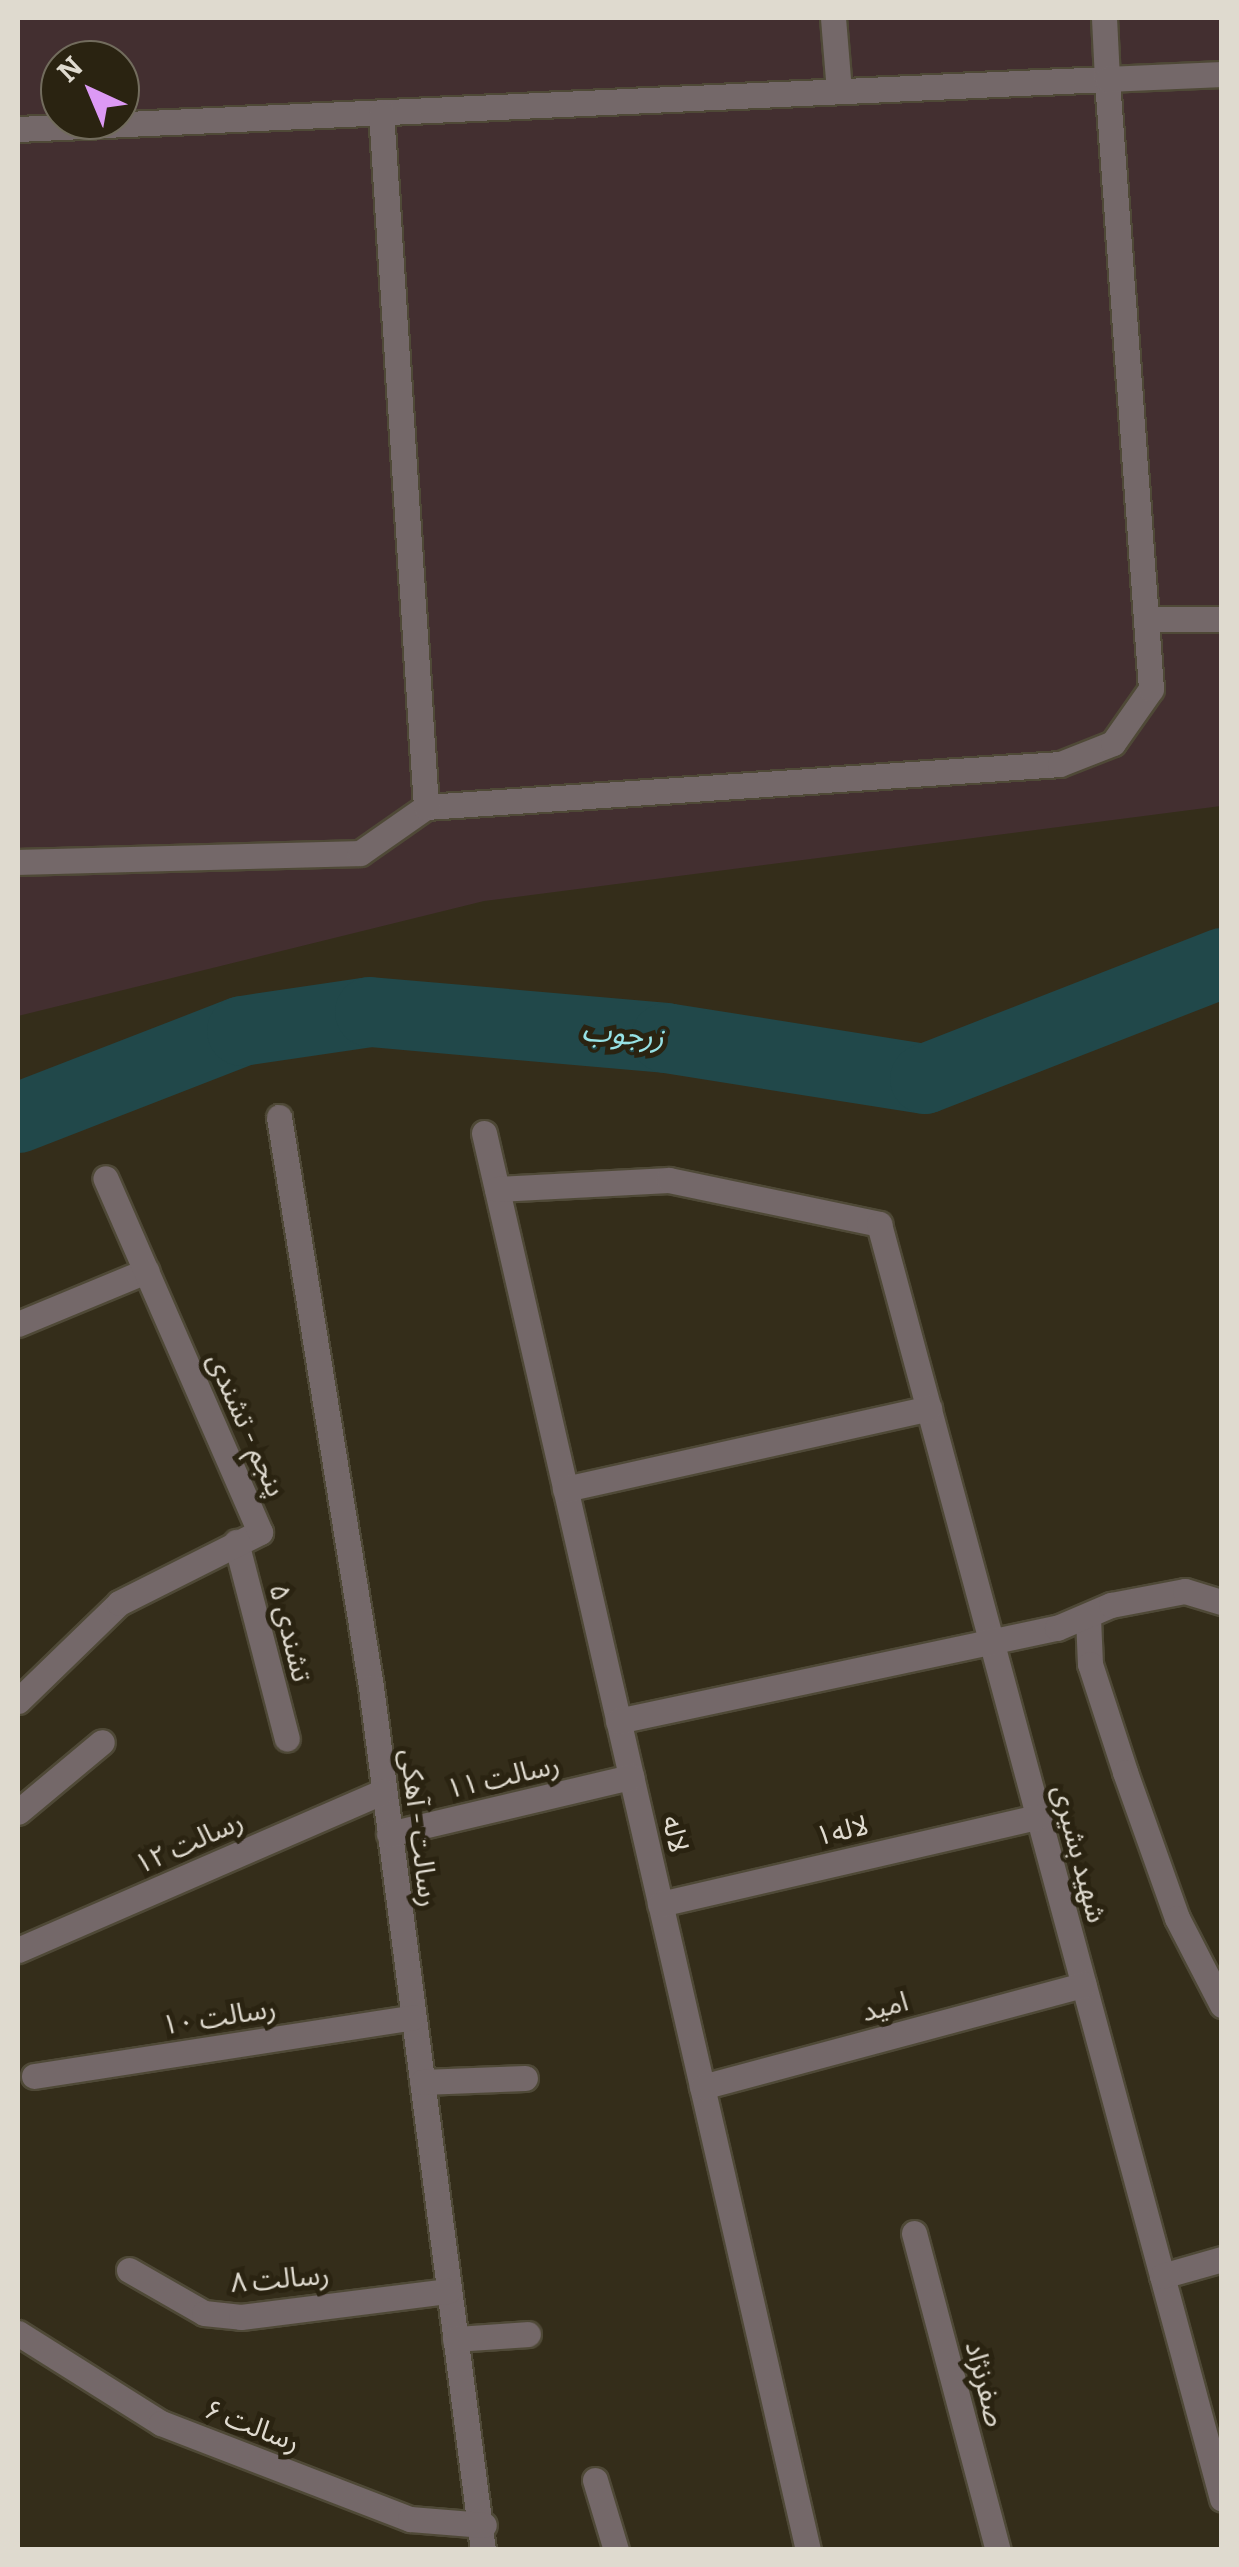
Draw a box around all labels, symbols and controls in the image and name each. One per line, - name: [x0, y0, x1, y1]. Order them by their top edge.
- north arrow: [40, 40, 140, 140]
- text: N: [51, 50, 89, 89]
- water label: زرجوب: [580, 1012, 666, 1056]
- street label: پنجم - تشندی: [199, 1348, 293, 1502]
- street label: تشندی ۵: [262, 1581, 318, 1685]
- street label: رسالت - آهکی: [393, 1747, 445, 1909]
- street label: رسالت ۱۱: [443, 1748, 563, 1806]
- street label: شهید بشیری: [1044, 1781, 1114, 1927]
- street label: رسالت ۱۲: [130, 1804, 248, 1882]
- street label: لاله۱: [812, 1809, 872, 1853]
- street label: لاله: [654, 1812, 696, 1856]
- street label: امید: [858, 1985, 912, 2029]
- street label: رسالت ۱۰: [160, 1991, 278, 2043]
- street label: رسالت ۸: [229, 2258, 331, 2300]
- street label: صفرنژاد: [957, 2337, 1013, 2431]
- street label: رسالت ۶: [200, 2393, 304, 2459]

